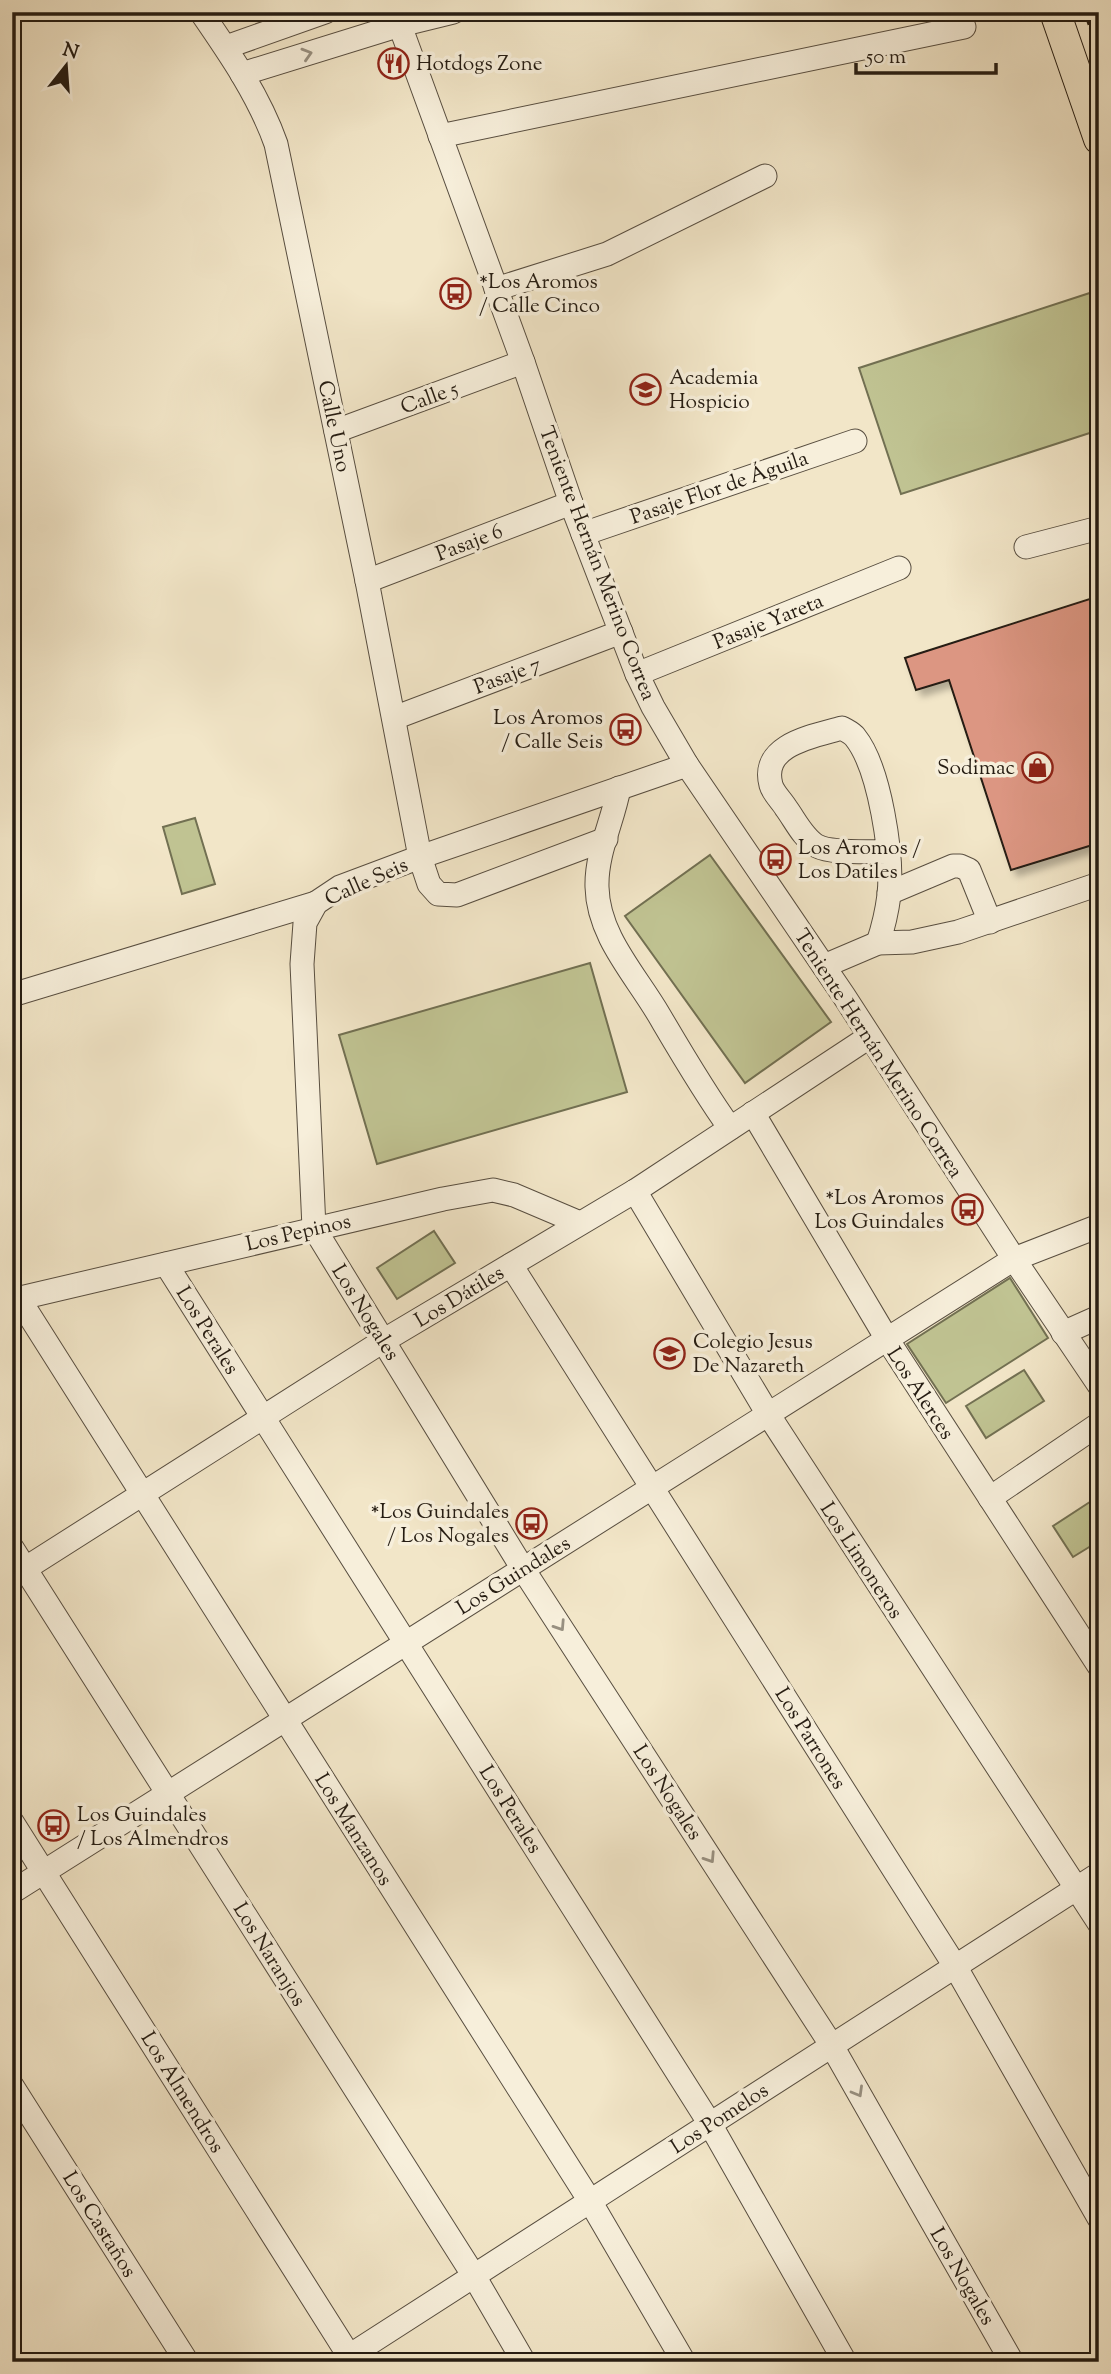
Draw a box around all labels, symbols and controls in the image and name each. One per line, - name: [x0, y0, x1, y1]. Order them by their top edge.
- north arrow: [32, 32, 102, 102]
- scale bar: [856, 32, 996, 76]
- text: N: [59, 37, 81, 67]
- text: 50 m: [865, 43, 906, 73]
- restaurant icon: Hotdogs Zone: [376, 46, 410, 80]
- one-way arrow: [301, 47, 313, 62]
- place label: Hotdogs Zone: [416, 50, 543, 80]
- place label: *Los Aromos / Calle Cinco: [479, 268, 600, 322]
- bus stop icon: *Los Aromos / Calle Cinco: [439, 276, 473, 310]
- place label: Academia Hospicio: [669, 364, 759, 418]
- school or university icon: Academia Hospicio: [629, 372, 663, 406]
- street label: Calle 5: [397, 375, 463, 423]
- street label: Calle Uno: [309, 378, 357, 475]
- street label: Teniente Hernán Merino Correa: [530, 422, 662, 705]
- street label: Pasaje Flor de Águila: [627, 444, 813, 533]
- street label: Pasaje 6: [432, 517, 508, 570]
- street label: Pasaje Yareta: [709, 587, 829, 659]
- street label: Pasaje 7: [470, 650, 546, 703]
- place label: Los Aromos / Calle Seis: [493, 704, 603, 758]
- bus stop icon: Los Aromos / Calle Seis: [609, 712, 643, 746]
- shop icon: Sodimac: [1021, 750, 1055, 784]
- place label: Sodimac: [937, 754, 1015, 784]
- place label: Los Aromos / Los Datiles: [798, 834, 921, 888]
- bus stop icon: Los Aromos / Los Datiles: [758, 842, 792, 876]
- street label: Calle Seis: [320, 851, 413, 915]
- street label: Teniente Hernán Merino Correa: [785, 924, 969, 1185]
- place label: *Los Aromos Los Guindales: [814, 1184, 944, 1238]
- bus stop icon: *Los Aromos Los Guindales: [950, 1192, 984, 1226]
- street label: Los Pepinos: [243, 1207, 354, 1261]
- street label: Los Nogales: [323, 1259, 406, 1367]
- street label: Los Dátiles: [410, 1259, 511, 1336]
- street label: Los Perales: [167, 1281, 245, 1381]
- place label: Colegio Jesus De Nazareth: [693, 1328, 813, 1382]
- school or university icon: Colegio Jesus De Nazareth: [653, 1336, 687, 1370]
- street label: Los Alerces: [878, 1342, 960, 1446]
- street label: Los Limoneros: [811, 1497, 909, 1625]
- place label: *Los Guindales / Los Nogales: [370, 1498, 509, 1552]
- bus stop icon: *Los Guindales / Los Nogales: [515, 1506, 549, 1540]
- street label: Los Guindales: [451, 1530, 577, 1624]
- one-way arrow: [552, 1618, 565, 1631]
- street label: Los Parrones: [766, 1682, 853, 1796]
- street label: Los Nogales: [624, 1739, 708, 1847]
- street label: Los Perales: [470, 1760, 548, 1860]
- street label: Los Manzanos: [306, 1768, 399, 1892]
- place label: Los Guindales / Los Almendros: [77, 1801, 228, 1855]
- bus stop icon: Los Guindales / Los Almendros: [37, 1809, 71, 1843]
- one-way arrow: [702, 1851, 715, 1864]
- street label: Los Naranjos: [224, 1897, 312, 2013]
- street label: Los Almendros: [132, 2027, 231, 2160]
- street label: Los Pomelos: [665, 2077, 775, 2163]
- one-way arrow: [850, 2085, 863, 2097]
- street label: Los Castaños: [54, 2166, 143, 2284]
- street label: Los Nogales: [921, 2223, 1001, 2331]

